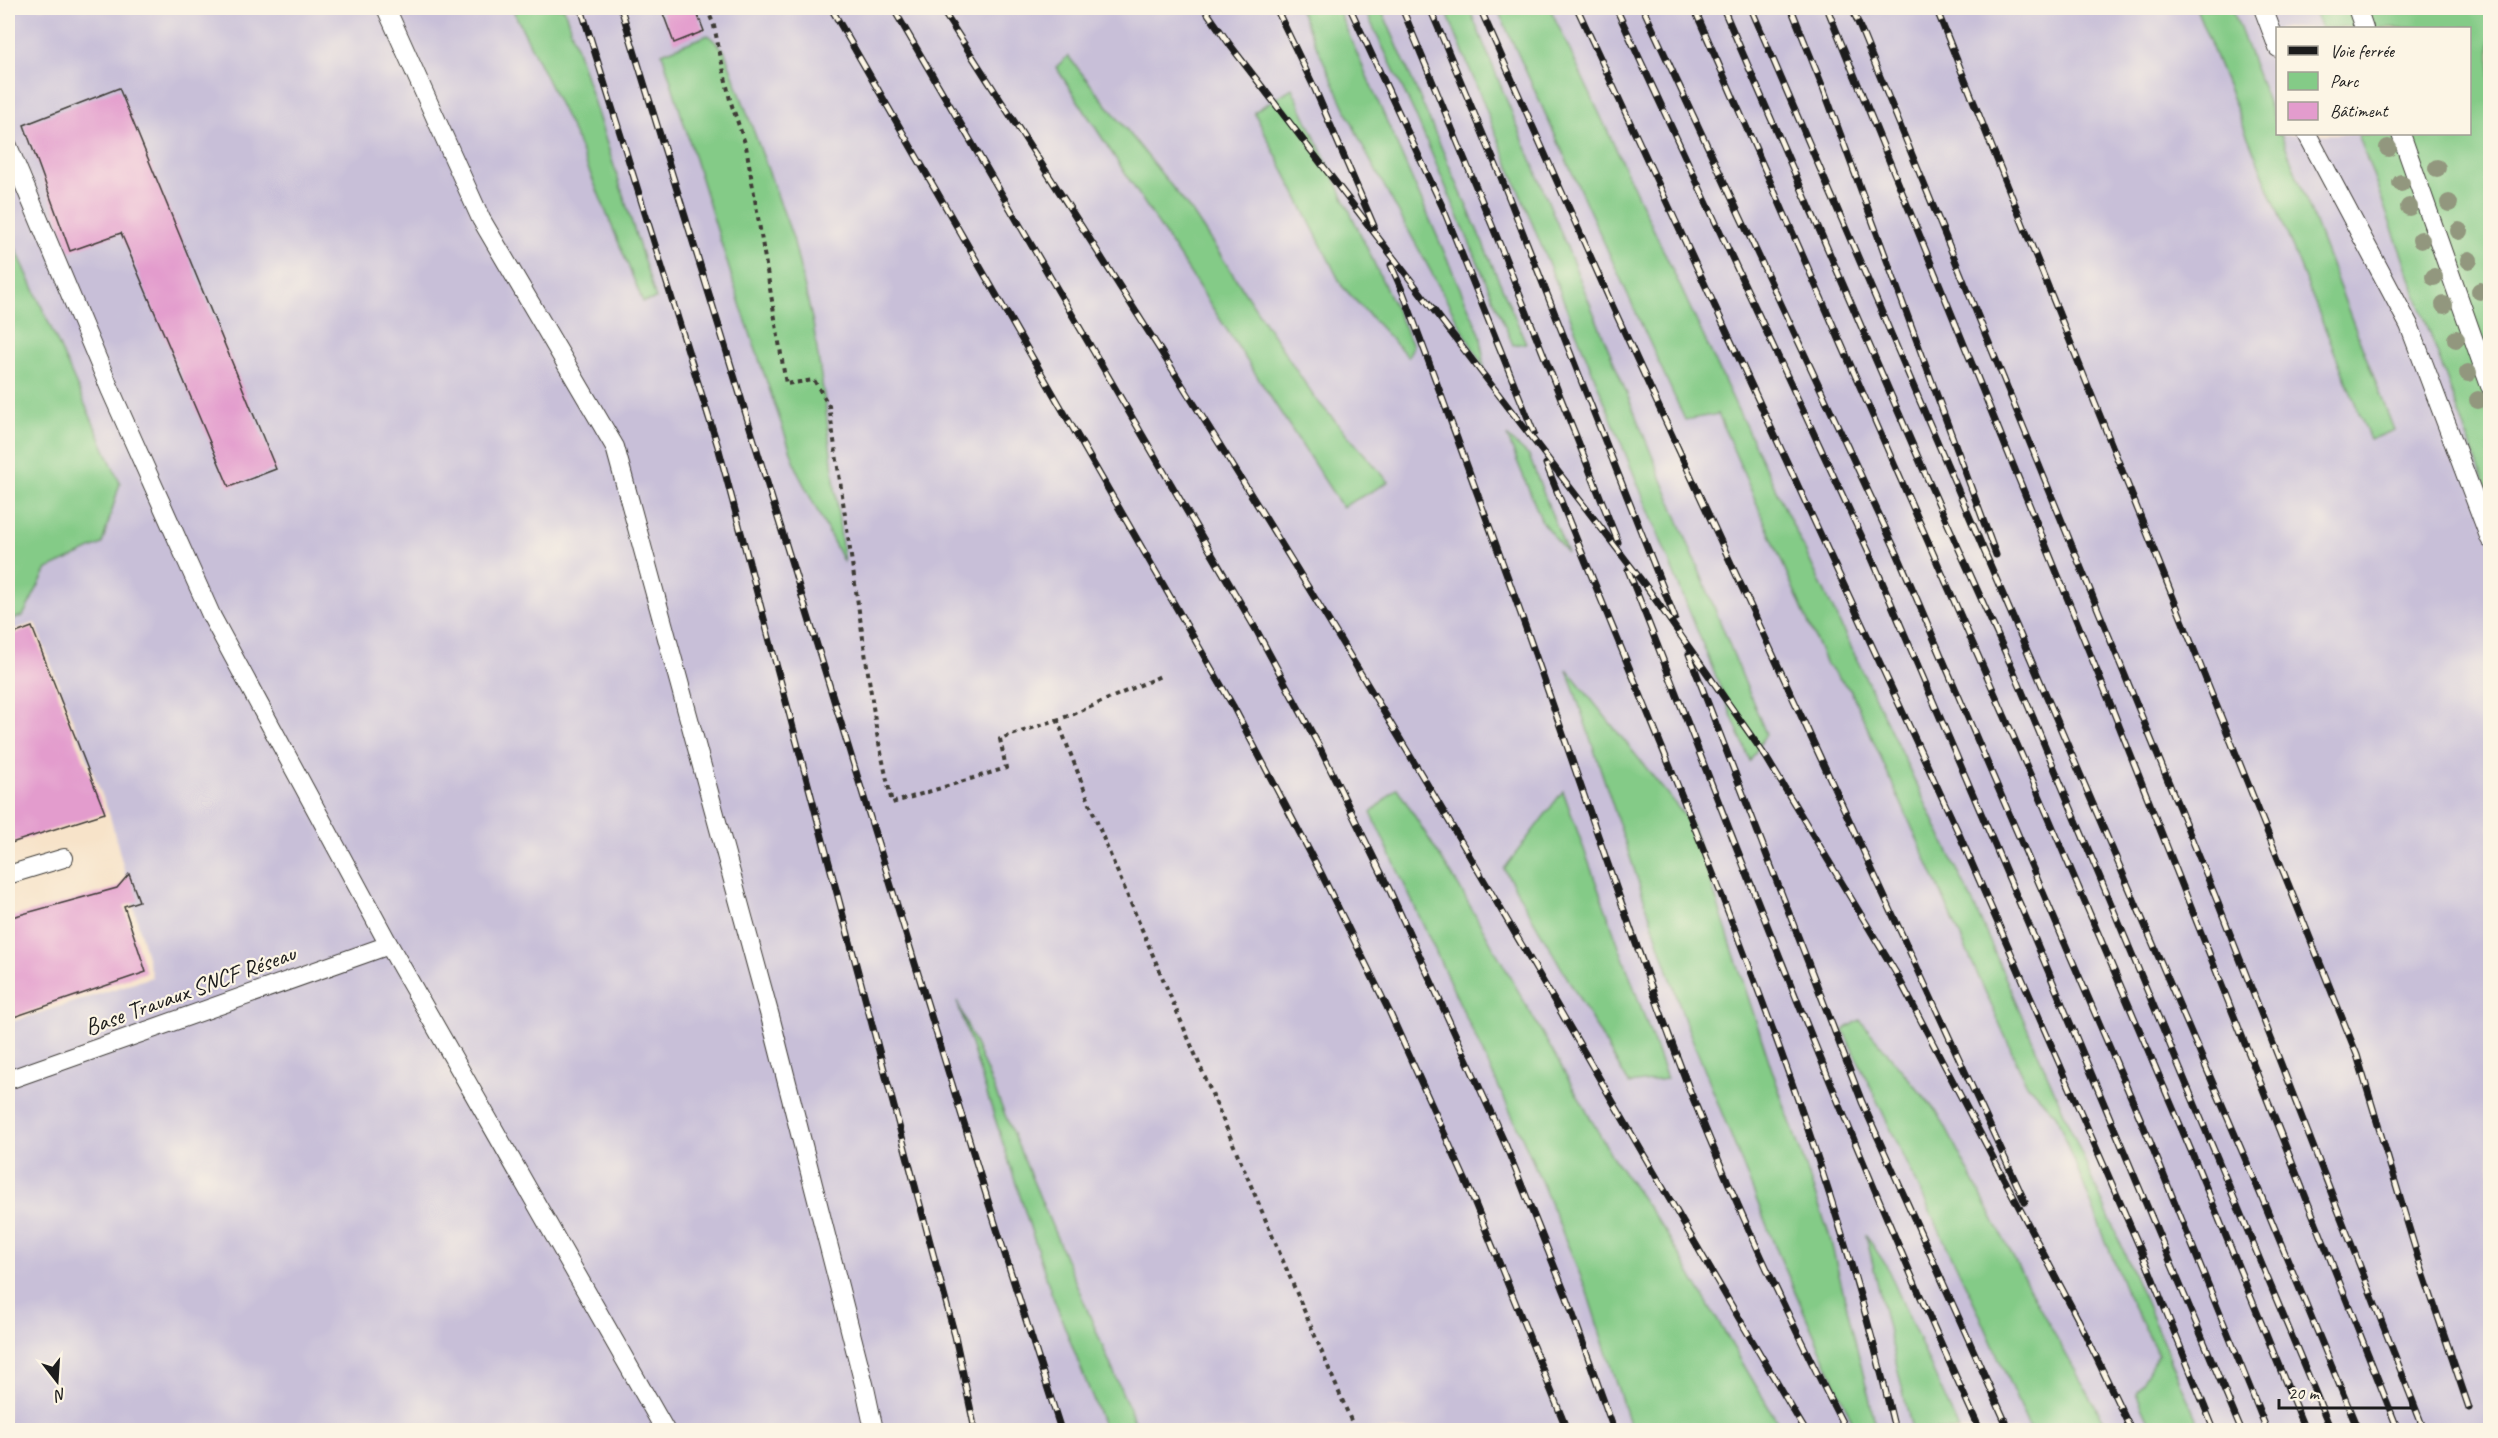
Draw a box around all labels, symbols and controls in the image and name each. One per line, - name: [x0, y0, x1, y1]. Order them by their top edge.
- legend: [2276, 27, 2471, 135]
- text: Voie ferrée: [2330, 40, 2395, 62]
- text: Parc: [2330, 70, 2359, 92]
- text: Bâtiment: [2330, 100, 2390, 122]
- street label: Base Travaux SNCF Réseau: [80, 937, 301, 1042]
- north arrow: [27, 1351, 87, 1411]
- scale bar: [2279, 1372, 2411, 1410]
- text: 20 m: [2288, 1382, 2321, 1404]
- text: N: [50, 1383, 69, 1406]

